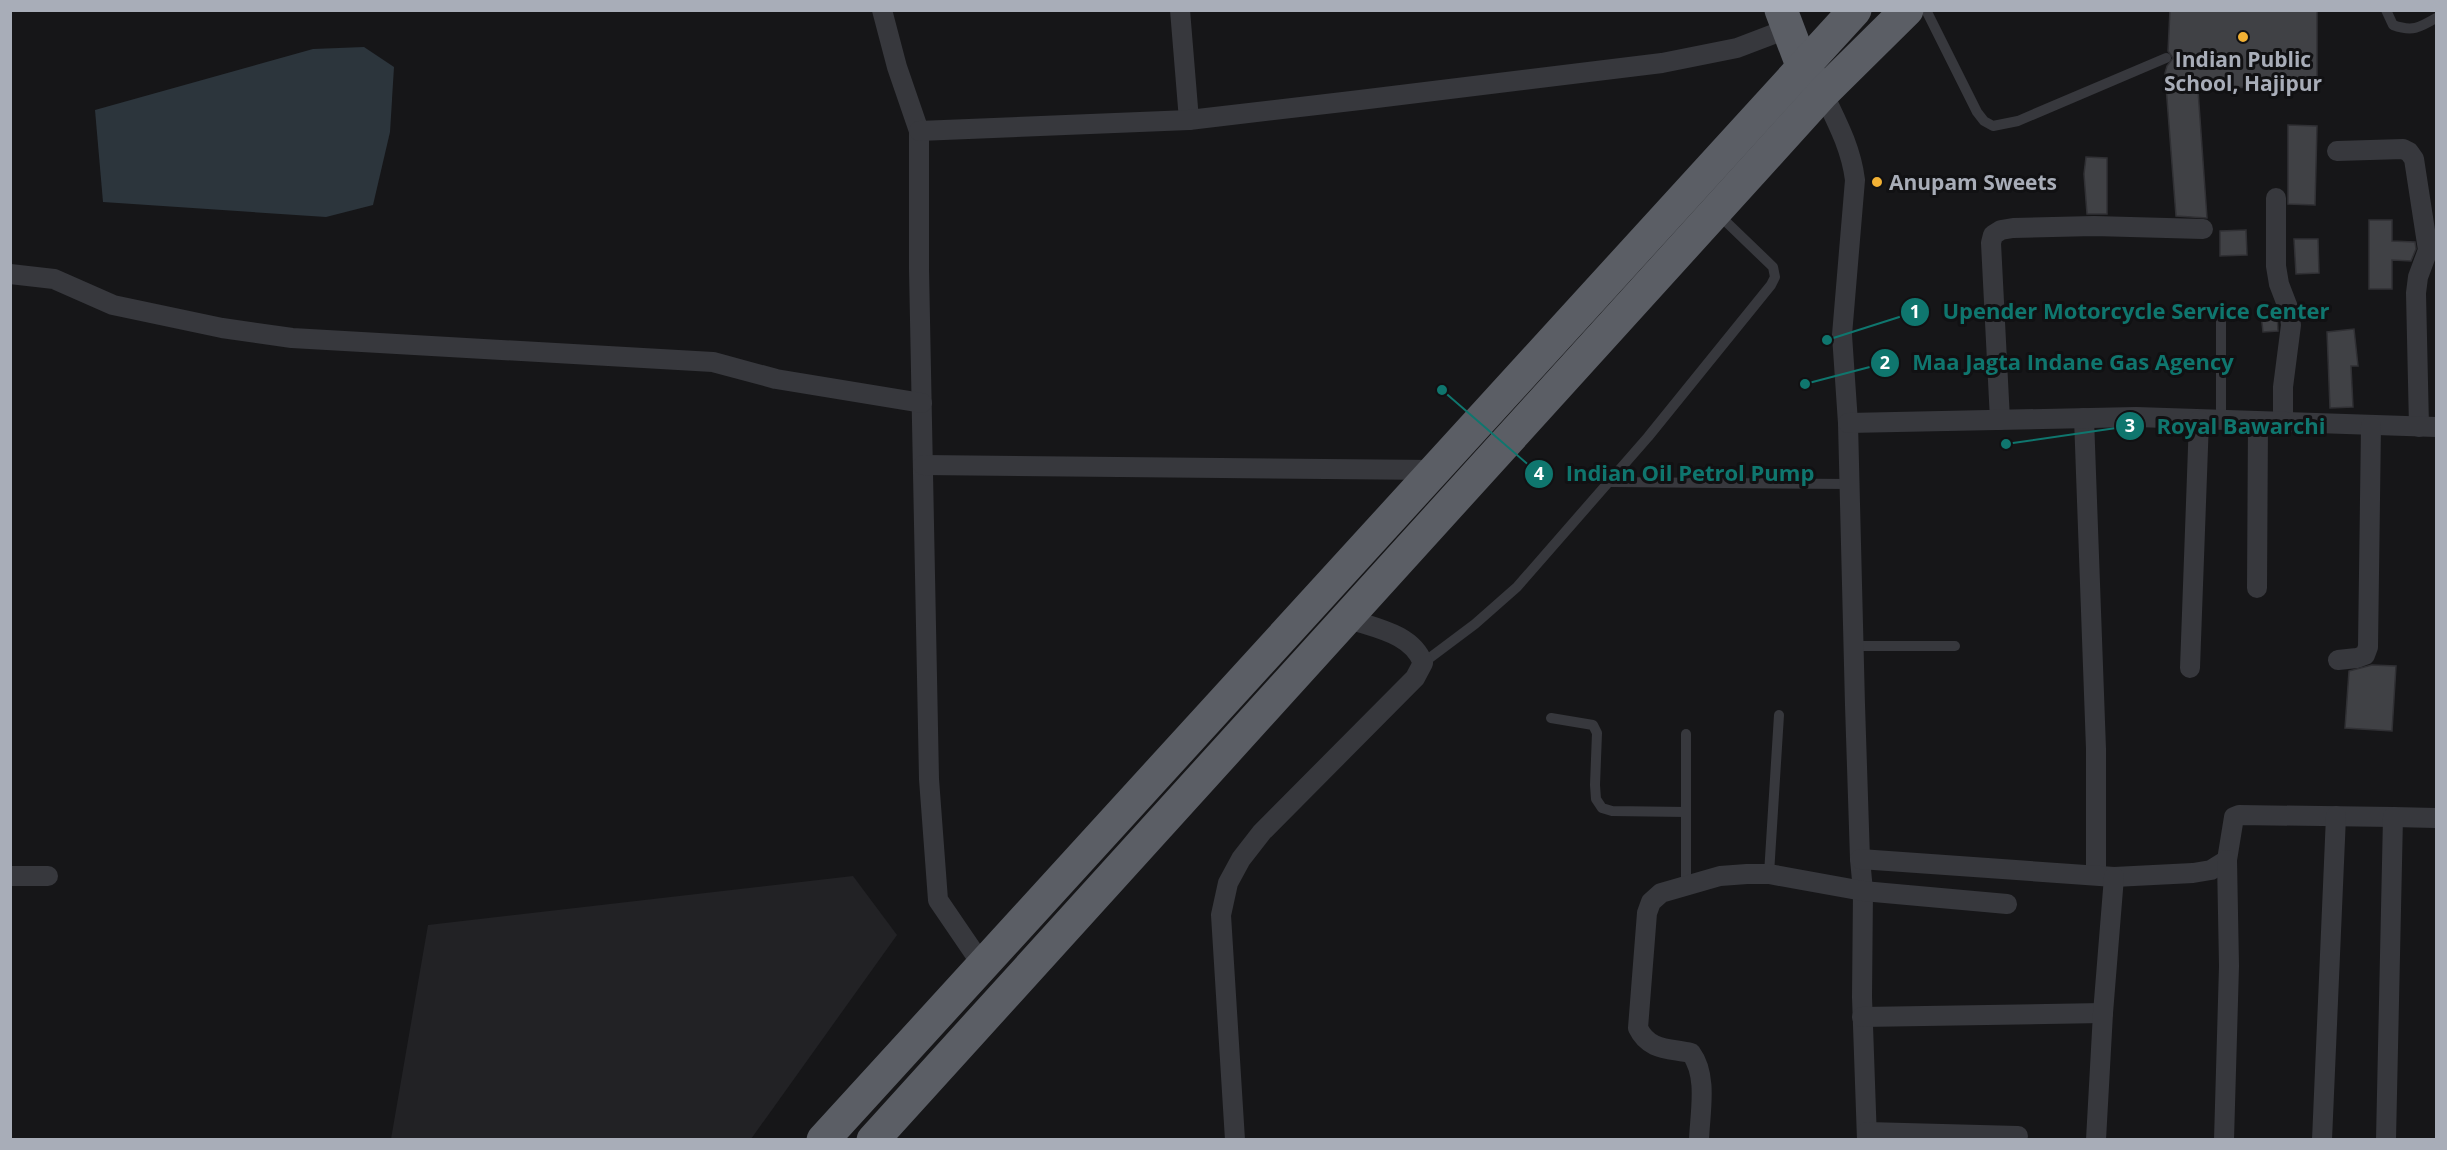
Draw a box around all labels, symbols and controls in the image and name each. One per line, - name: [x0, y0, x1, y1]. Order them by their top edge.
- marker: Indian Public School, Hajipur: [2236, 30, 2250, 44]
- place label: Indian Public School, Hajipur: [2164, 45, 2323, 97]
- place label: Anupam Sweets: [1889, 168, 2057, 196]
- marker: Anupam Sweets: [1870, 175, 1884, 189]
- callout: Upender Motorcycle Service Center: [1900, 292, 2341, 332]
- text: Upender Motorcycle Service Center: [1942, 295, 2330, 325]
- text: 1: [1910, 299, 1920, 323]
- callout: Maa Jagta Indane Gas Agency: [1870, 343, 2246, 383]
- text: Maa Jagta Indane Gas Agency: [1912, 346, 2234, 376]
- text: 2: [1880, 350, 1890, 374]
- callout: Royal Bawarchi: [2115, 406, 2338, 446]
- text: Royal Bawarchi: [2156, 410, 2326, 440]
- text: 3: [2125, 413, 2135, 437]
- callout: Indian Oil Petrol Pump: [1524, 454, 1826, 494]
- text: Indian Oil Petrol Pump: [1566, 457, 1814, 487]
- text: 4: [1534, 461, 1544, 485]

